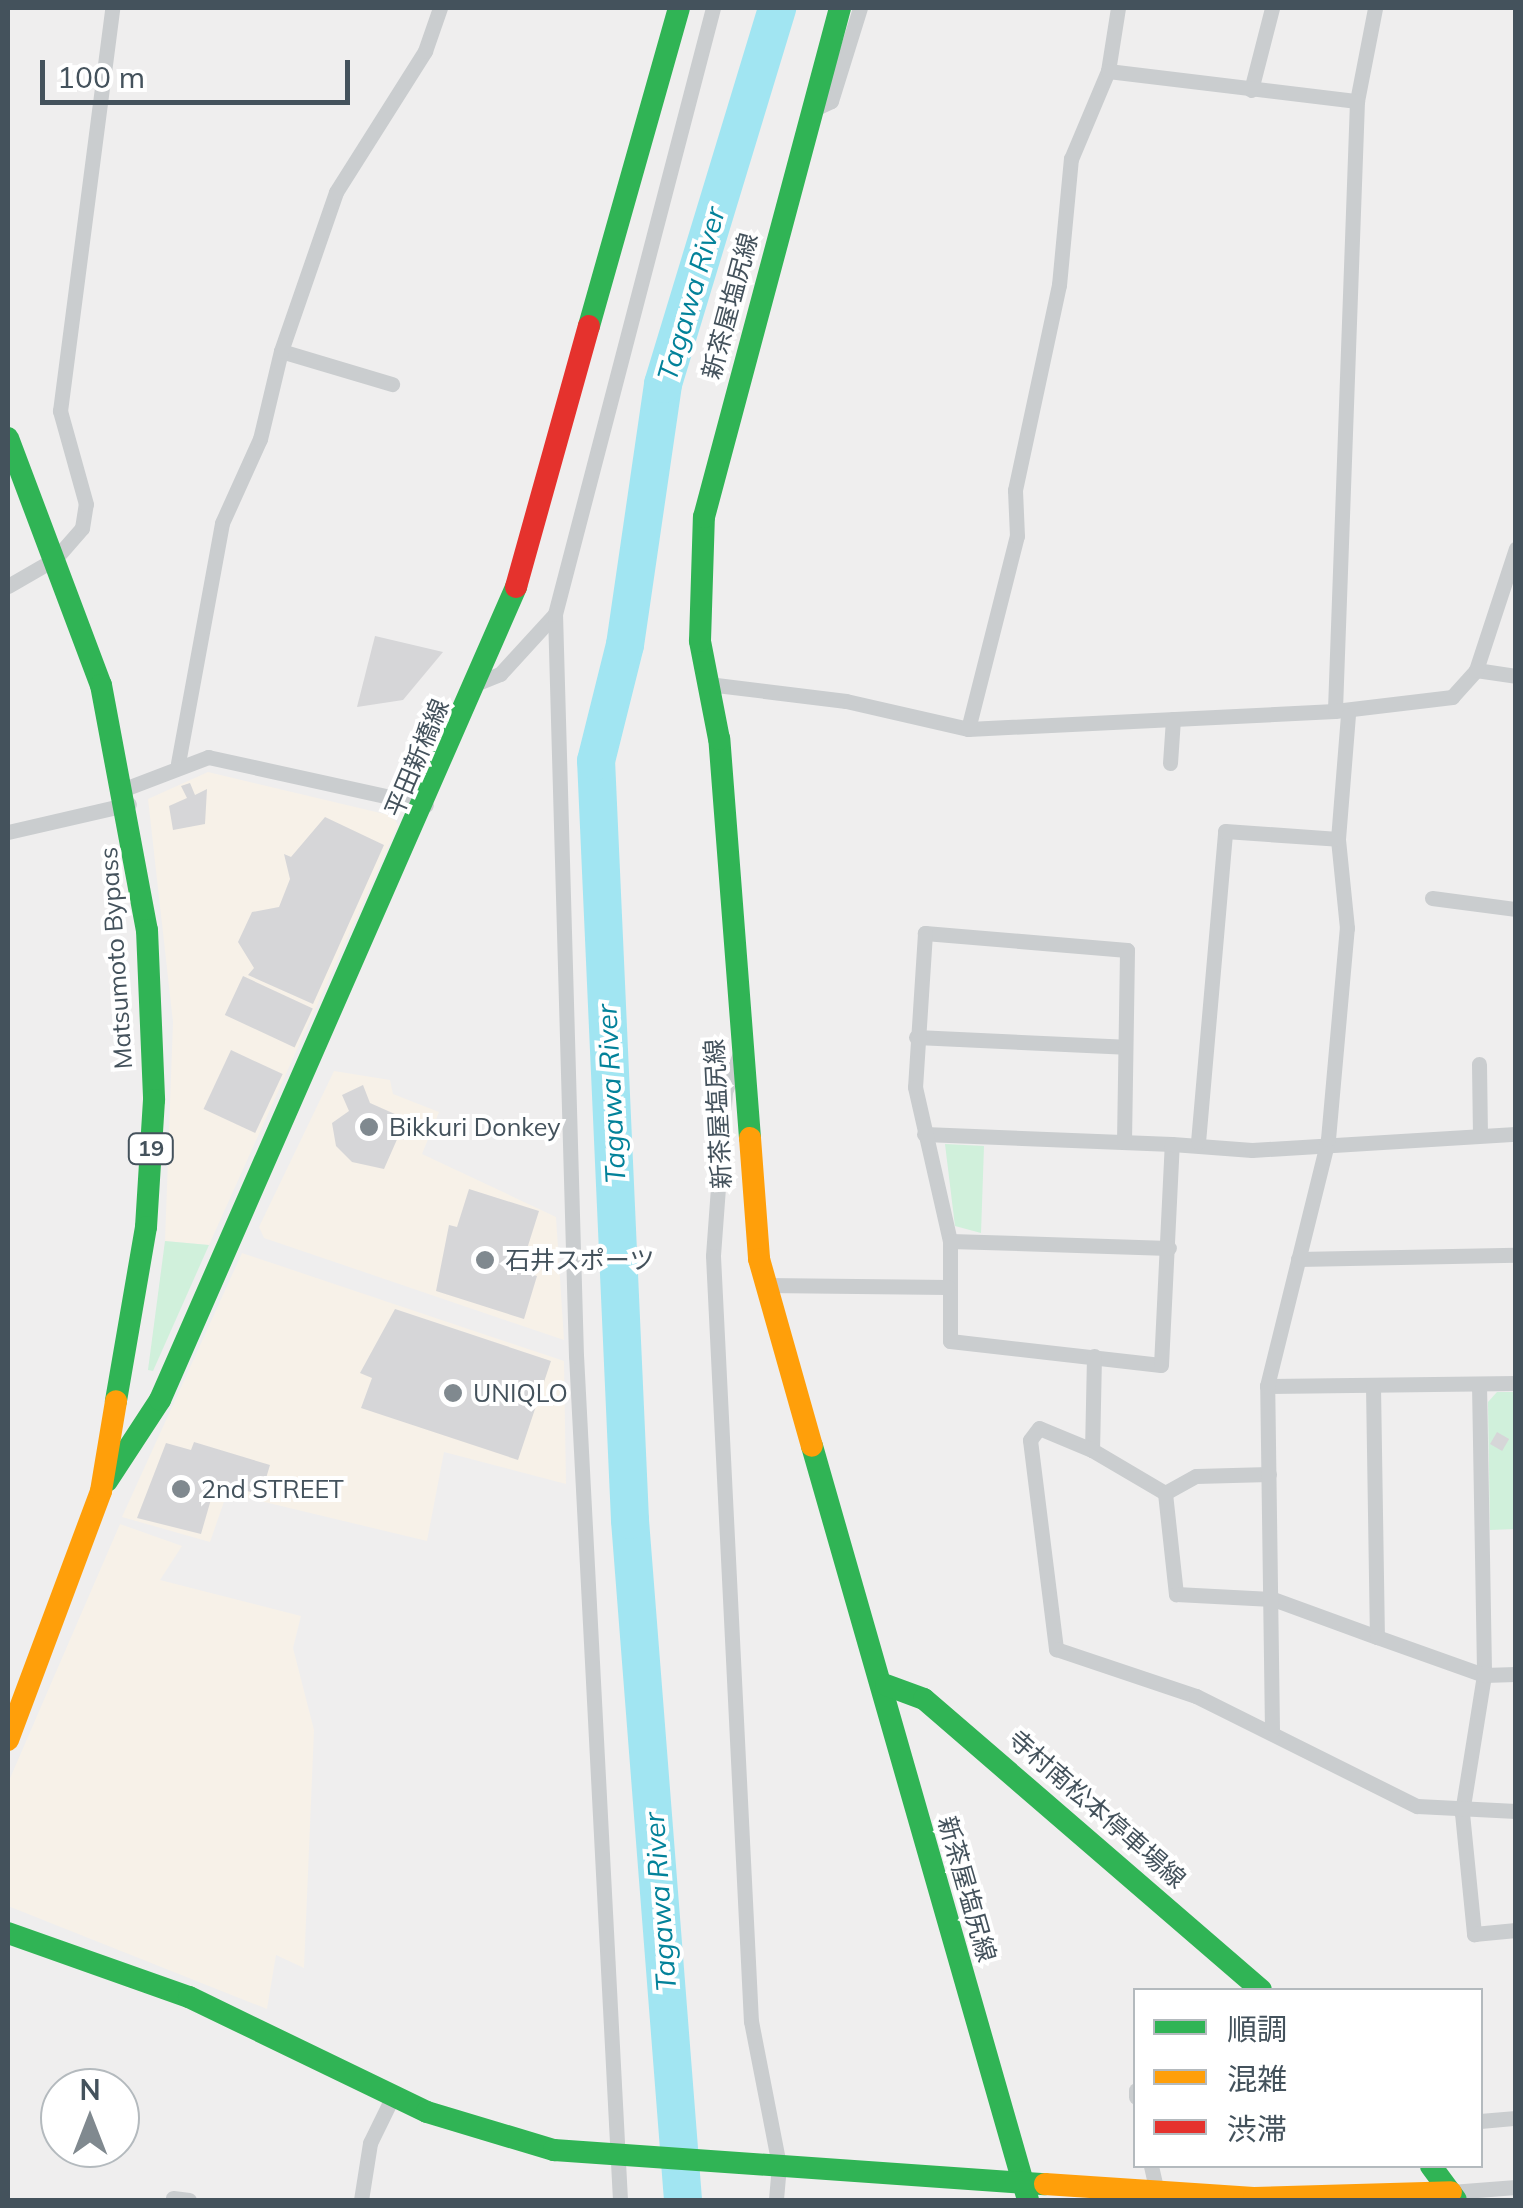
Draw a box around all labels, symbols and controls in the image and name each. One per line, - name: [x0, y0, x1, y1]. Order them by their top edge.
- scale bar: [45, 40, 355, 102]
- text: 100 m: [57, 58, 145, 96]
- water label: Tagawa River: [650, 203, 732, 385]
- street label: 新茶屋塩尻線: [696, 230, 764, 382]
- street label: 平田新橋線: [379, 695, 455, 821]
- street label: Matsumoto Bypass: [93, 846, 139, 1070]
- water label: Tagawa River: [590, 1004, 632, 1184]
- street label: 新茶屋塩尻線: [699, 1038, 737, 1190]
- place label: Bikkuri Donkey: [389, 1112, 561, 1142]
- marker: Bikkuri Donkey: [358, 1116, 380, 1138]
- road number: 19: [126, 1132, 176, 1166]
- place label: 石井スポーツ: [505, 1245, 655, 1275]
- marker: 石井スポーツ: [474, 1249, 496, 1271]
- place label: UNIQLO: [473, 1378, 568, 1408]
- marker: UNIQLO: [442, 1382, 464, 1404]
- place label: 2nd STREET: [201, 1474, 344, 1504]
- marker: 2nd STREET: [170, 1478, 192, 1500]
- street label: 寺村南松本停車場線: [1002, 1724, 1192, 1894]
- water label: Tagawa River: [637, 1811, 683, 1993]
- street label: 新茶屋塩尻線: [932, 1813, 1002, 1965]
- legend: [1133, 1988, 1483, 2168]
- text: 順調: [1227, 2010, 1287, 2048]
- text: 混雑: [1227, 2060, 1287, 2098]
- north arrow: [40, 2068, 140, 2168]
- text: N: [79, 2072, 101, 2107]
- text: 渋滞: [1227, 2110, 1287, 2148]

